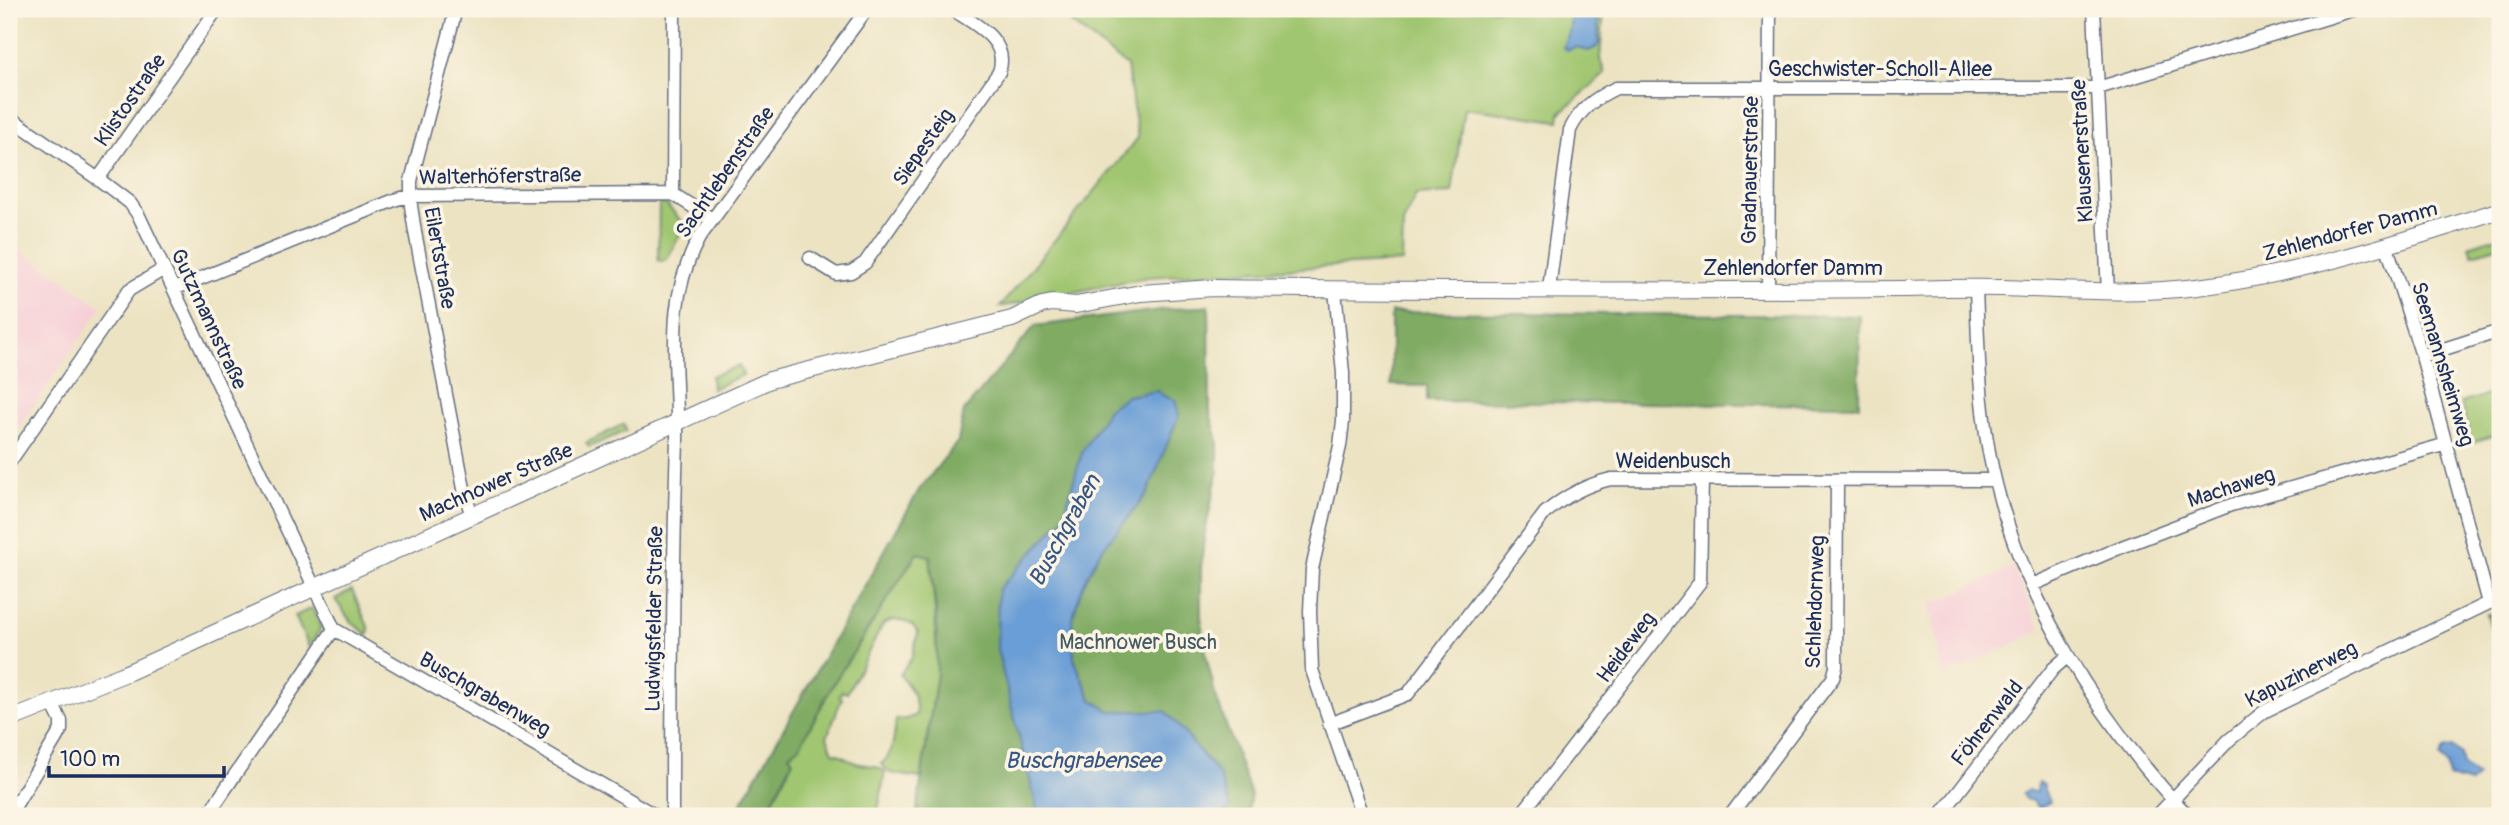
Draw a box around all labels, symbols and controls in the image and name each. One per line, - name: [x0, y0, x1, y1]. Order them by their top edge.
- street label: Klistostraße: [89, 48, 173, 152]
- street label: Geschwister-Scholl-Allee: [1768, 56, 1993, 83]
- street label: Klausenerstraße: [2065, 78, 2100, 223]
- street label: Gradnauerstraße: [1736, 95, 1765, 244]
- street label: Sachtlebenstraße: [670, 101, 781, 244]
- street label: Siepesteig: [887, 103, 960, 192]
- street label: Walterhöferstraße: [419, 162, 582, 191]
- street label: Zehlendorfer Damm: [2260, 195, 2441, 268]
- street label: Eilertstraße: [417, 205, 462, 312]
- street label: Gutzmannstraße: [164, 245, 253, 394]
- street label: Zehlendorfer Damm: [1703, 255, 1883, 282]
- street label: Seemannsheimweg: [2405, 279, 2480, 450]
- street label: Machnower Straße: [415, 436, 578, 528]
- street label: Weidenbusch: [1615, 448, 1731, 475]
- street label: Machaweg: [2184, 461, 2278, 514]
- water label: Buschgraben: [1022, 469, 1107, 591]
- street label: Ludwigsfelder Straße: [639, 525, 670, 712]
- street label: Schlehdornweg: [1800, 535, 1831, 669]
- street label: Heideweg: [1591, 606, 1662, 688]
- park label: Machnower Busch: [1059, 629, 1217, 656]
- street label: Kapuzinerweg: [2241, 635, 2362, 714]
- street label: Buschgrabenweg: [414, 646, 555, 743]
- street label: Föhrenwald: [1945, 675, 2029, 772]
- scale bar: [49, 734, 224, 778]
- text: 100 m: [60, 746, 120, 773]
- water label: Buschgrabensee: [1005, 746, 1163, 775]

